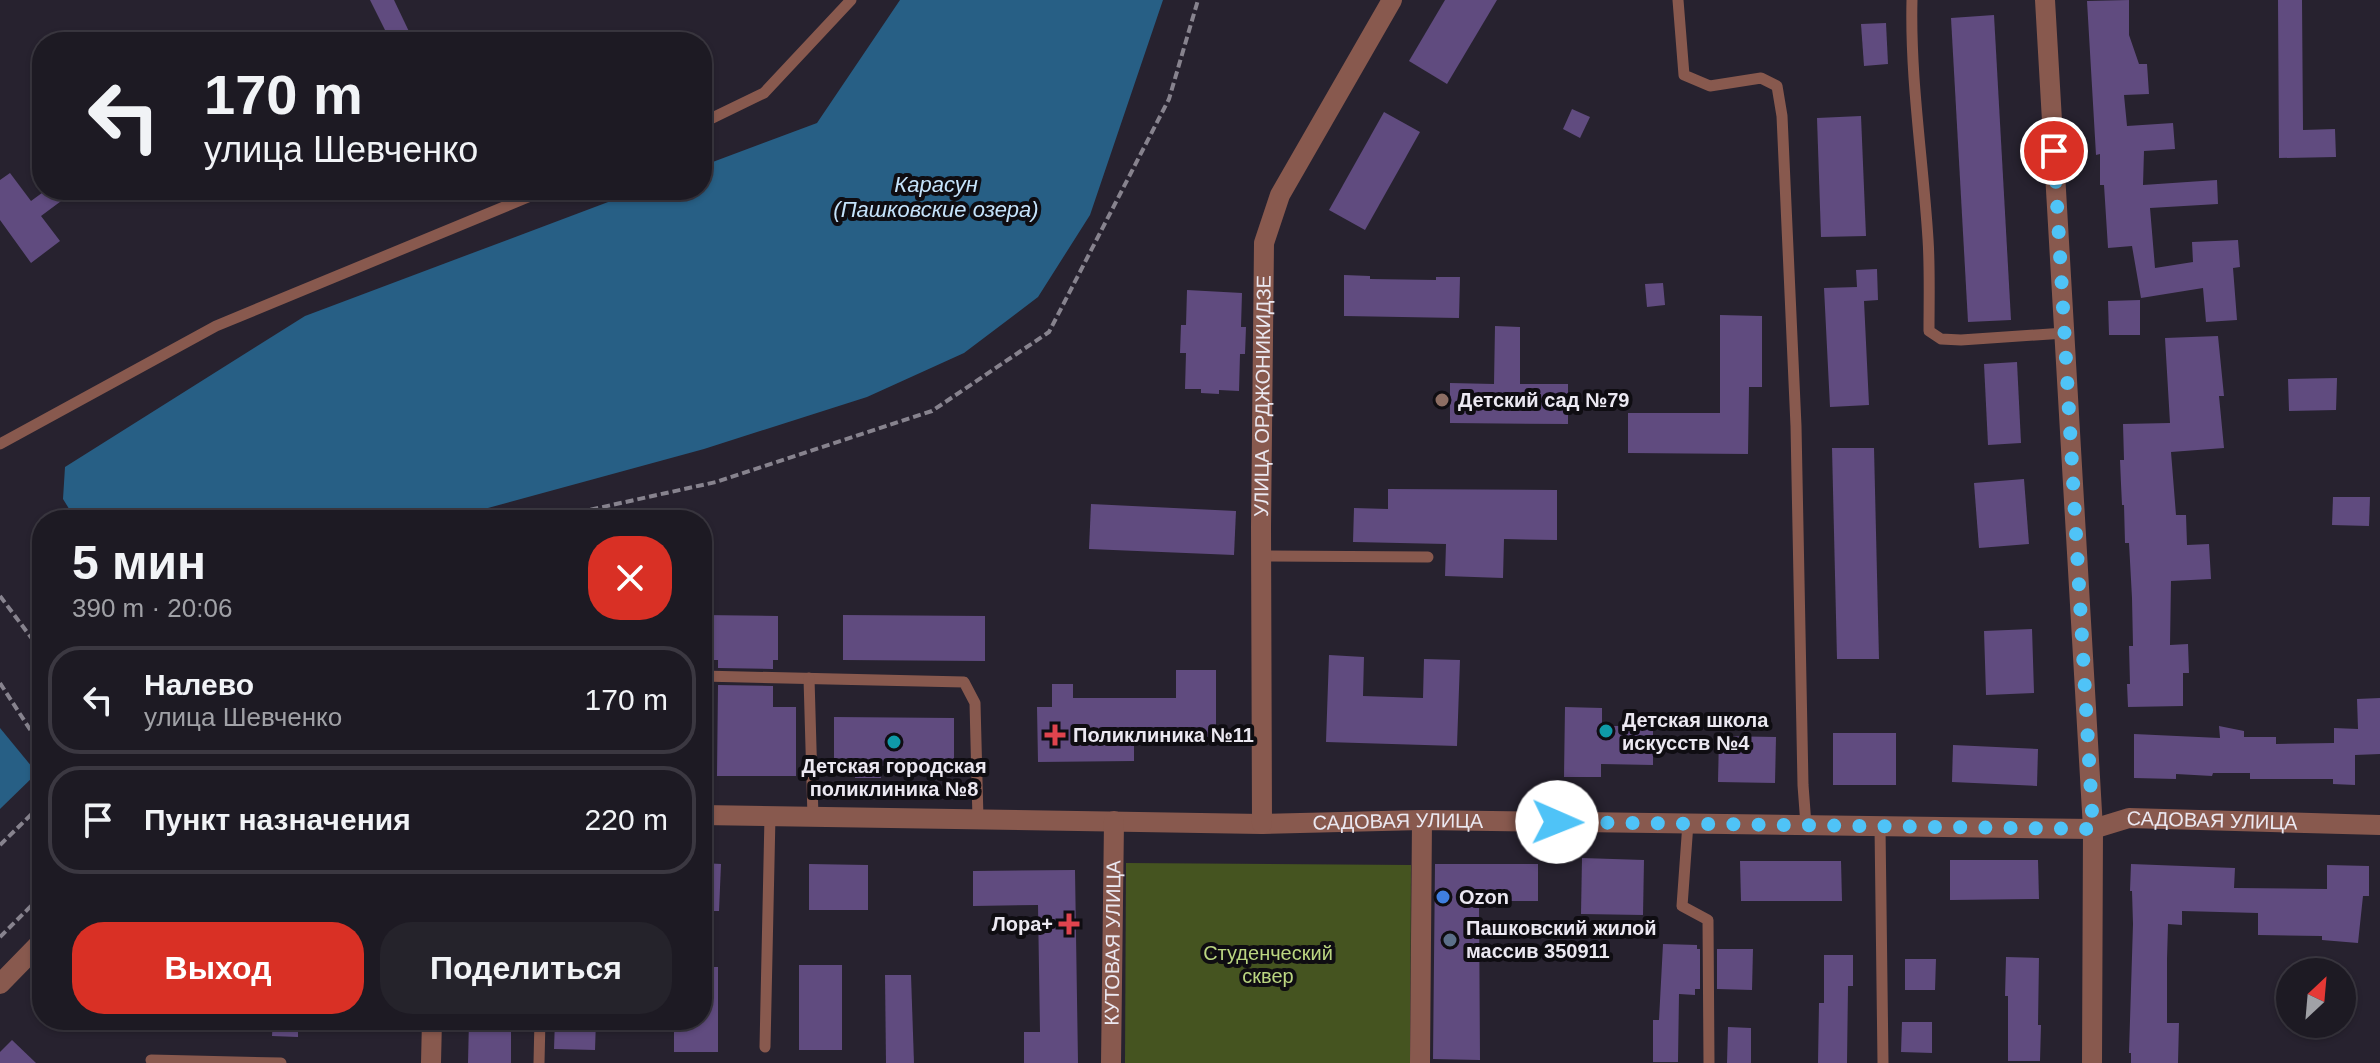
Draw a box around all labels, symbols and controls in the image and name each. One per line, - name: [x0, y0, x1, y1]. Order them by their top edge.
- text: 170 m: [204, 63, 363, 126]
- icon: left: [72, 64, 176, 168]
- pin: [2020, 117, 2088, 185]
- text: улица Шевченко: [204, 129, 478, 170]
- icon: arrive: [2032, 129, 2076, 173]
- water label: Карасун (Пашковские озера): [833, 172, 1039, 222]
- street label: УЛИЦА ОРДЖОНИКИДЗЕ: [1250, 275, 1275, 517]
- place label: Детский сад №79: [1458, 389, 1629, 411]
- marker: Детский сад №79: [1433, 391, 1451, 409]
- text: 5 мин: [72, 536, 206, 589]
- button: close: [588, 536, 672, 620]
- text: 390 m · 20:06: [72, 593, 232, 623]
- text: Налево: [144, 668, 254, 701]
- icon: left: [76, 678, 120, 722]
- text: 170 m: [585, 683, 668, 716]
- text: улица Шевченко: [144, 702, 342, 732]
- place label: Детская школа искусств №4: [1622, 709, 1769, 754]
- marker: Детская школа искусств №4: [1597, 722, 1615, 740]
- marker: Поликлиника №11: [1044, 724, 1066, 746]
- place label: Поликлиника №11: [1073, 724, 1254, 746]
- marker: Детская городская поликлиника №8: [885, 733, 903, 751]
- place label: Детская городская поликлиника №8: [801, 755, 987, 800]
- position arrow: [1515, 780, 1599, 864]
- icon: arrive: [76, 798, 120, 842]
- text: Пункт назначения: [144, 803, 411, 836]
- text: 220 m: [585, 803, 668, 836]
- street label: САДОВАЯ УЛИЦА: [2126, 807, 2299, 834]
- street label: САДОВАЯ УЛИЦА: [1312, 809, 1484, 834]
- street label: КУТОВАЯ УЛИЦА: [1100, 860, 1125, 1026]
- place label: Ozon: [1459, 886, 1509, 908]
- marker: Ozon: [1434, 888, 1452, 906]
- place label: Лора+: [992, 913, 1053, 935]
- marker: Лора+: [1060, 915, 1078, 933]
- place label: Пашковский жилой массив 350911: [1466, 917, 1657, 962]
- button: Выход: [72, 922, 364, 1014]
- button: Поделиться: [380, 922, 672, 1014]
- marker: Пашковский жилой массив 350911: [1441, 931, 1459, 949]
- park label: Студенческий сквер: [1203, 942, 1333, 987]
- north arrow: [2276, 958, 2356, 1038]
- map controls: [2276, 958, 2356, 1038]

